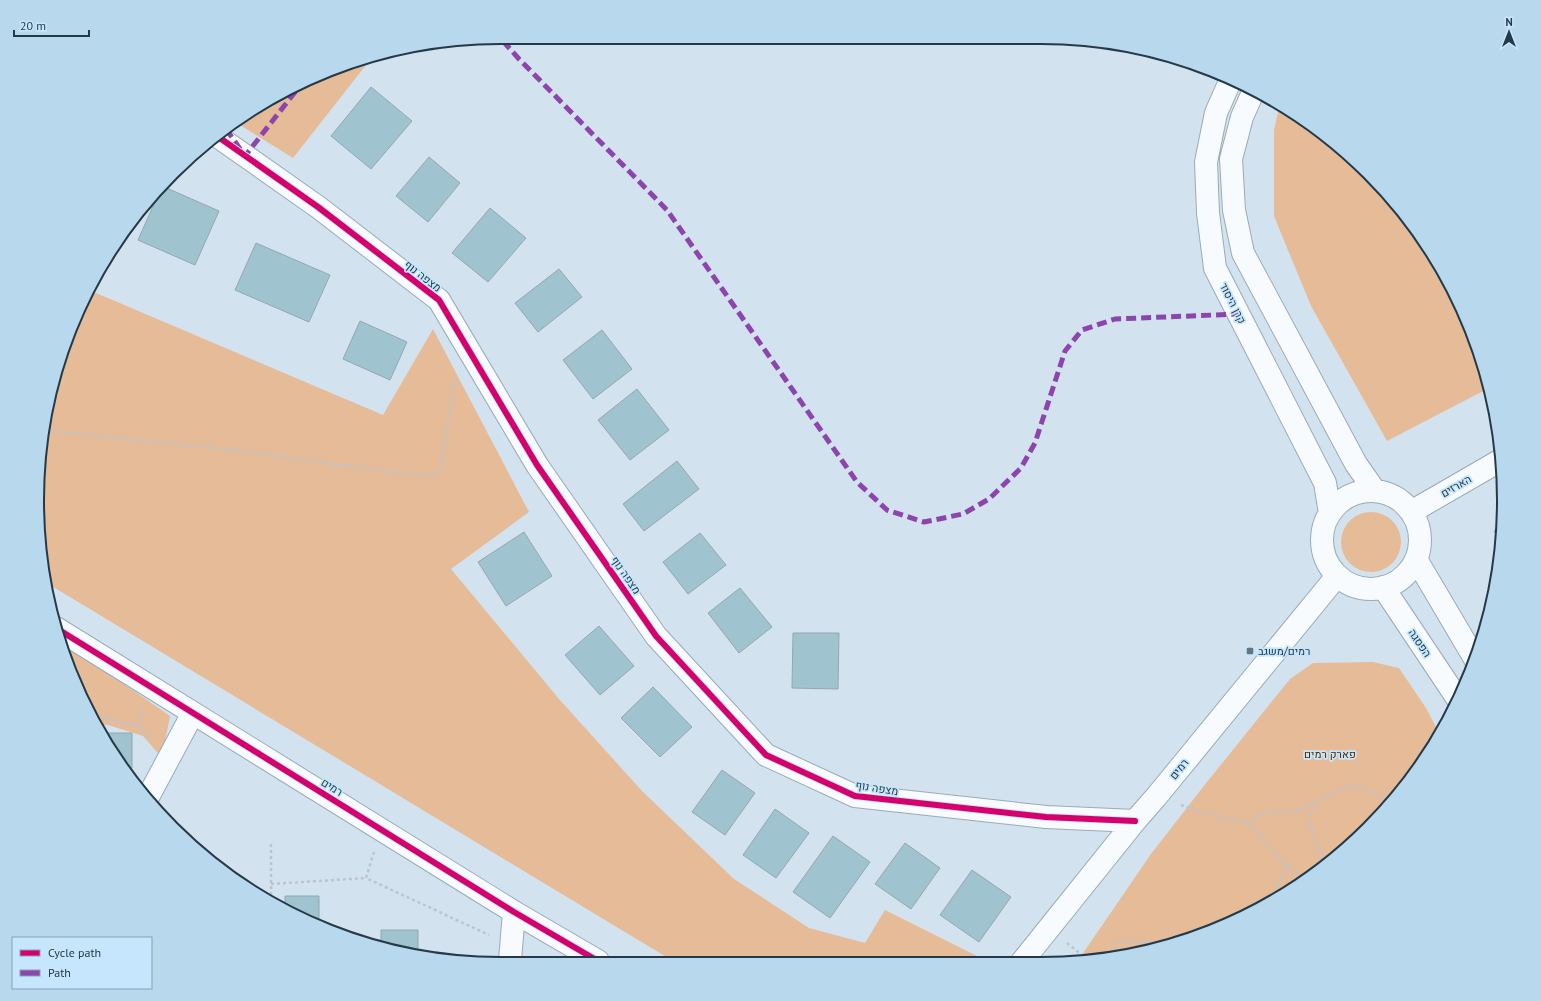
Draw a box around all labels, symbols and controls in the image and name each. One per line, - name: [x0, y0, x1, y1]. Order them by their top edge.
- scale bar: [14, 12, 89, 38]
- north arrow: [1489, 12, 1529, 52]
- text: N: [1505, 15, 1513, 29]
- text: 20 m: [20, 18, 46, 33]
- street label: מצפה נוף: [402, 257, 444, 295]
- street label: קרן היסוד: [1217, 280, 1249, 326]
- street label: הארזים: [1438, 472, 1474, 500]
- street label: מצפה נוף: [608, 553, 644, 597]
- street label: הפסגה: [1406, 626, 1434, 660]
- place label: רמים/משגב: [1258, 644, 1310, 658]
- marker: רמים/משגב: [1245, 646, 1255, 656]
- park label: פארק רמים: [1304, 747, 1356, 761]
- street label: רמים: [1166, 756, 1192, 782]
- street label: רמים: [319, 775, 345, 799]
- street label: מצפה נוף: [855, 778, 899, 798]
- legend: [12, 937, 152, 989]
- text: Cycle path: [48, 945, 101, 960]
- text: Path: [48, 965, 71, 980]

